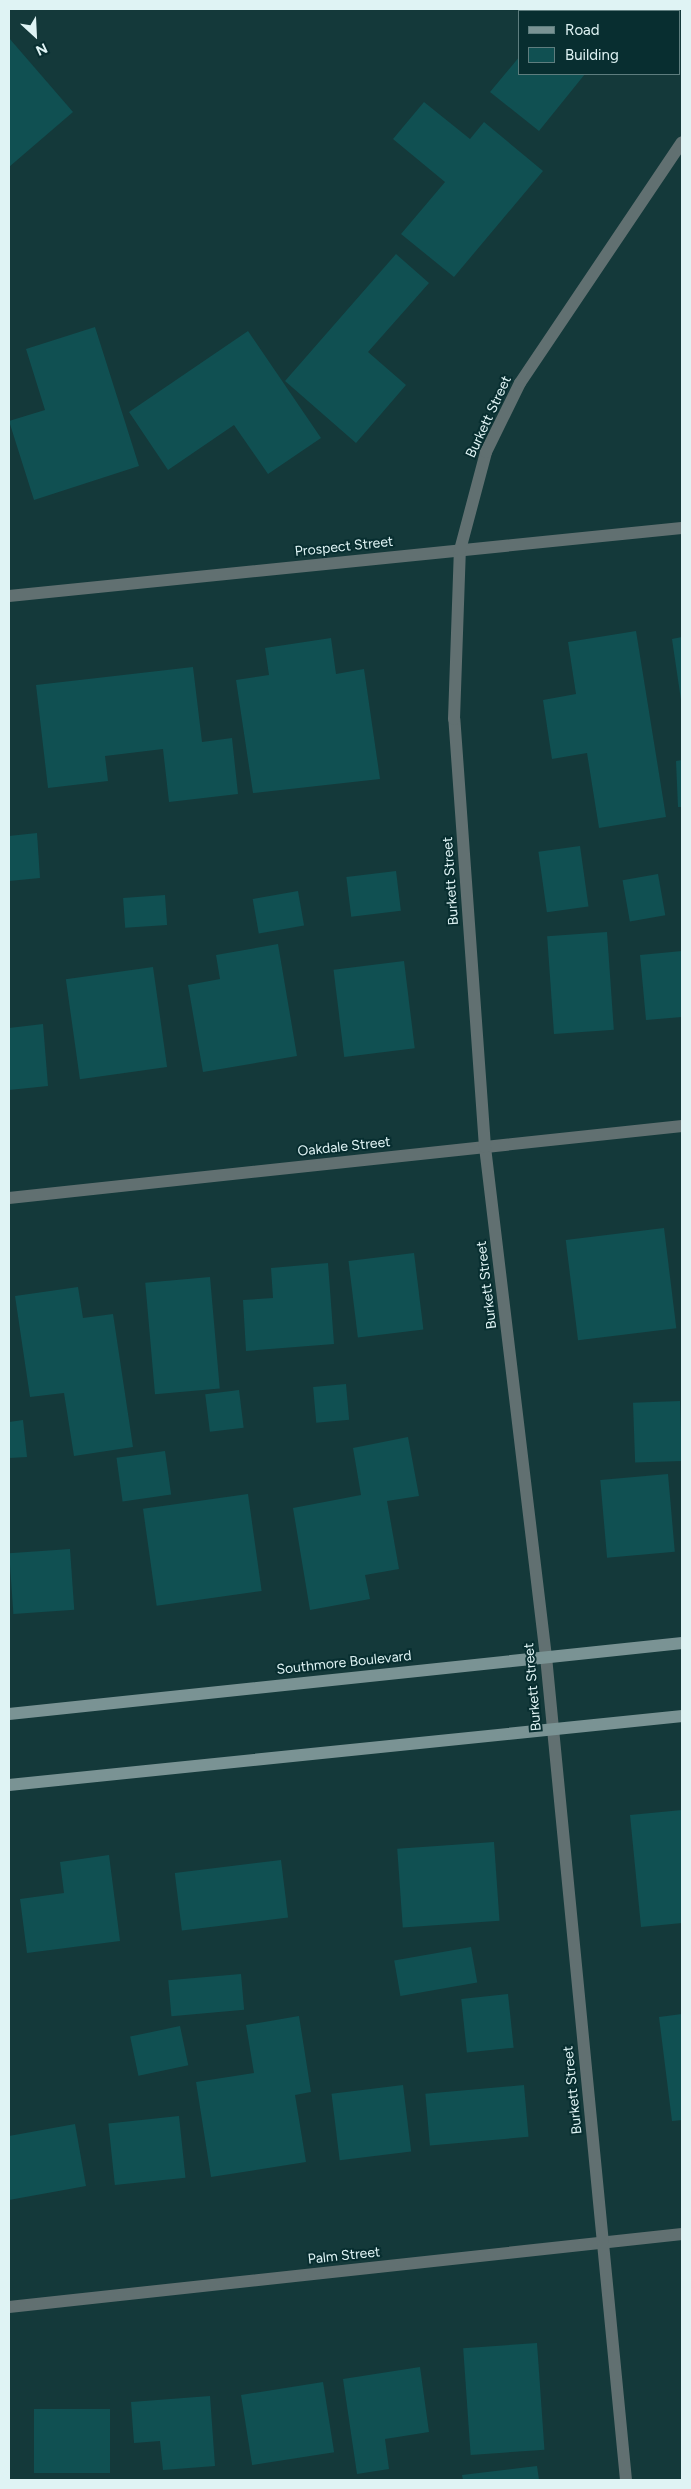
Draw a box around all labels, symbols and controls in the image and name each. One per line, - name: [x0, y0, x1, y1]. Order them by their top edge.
- north arrow: [10, 10, 60, 60]
- legend: [518, 10, 681, 75]
- text: Road: [565, 21, 600, 39]
- text: N: [33, 39, 50, 59]
- text: Building: [565, 46, 619, 64]
- street label: Burkett Street: [463, 373, 515, 461]
- street label: Prospect Street: [294, 533, 394, 561]
- street label: Burkett Street: [440, 836, 462, 926]
- street label: Oakdale Street: [297, 1134, 391, 1160]
- street label: Burkett Street: [473, 1240, 501, 1330]
- street label: Burkett Street: [521, 1642, 545, 1732]
- street label: Southmore Boulevard: [276, 1648, 412, 1678]
- street label: Burkett Street: [560, 2045, 586, 2135]
- street label: Palm Street: [307, 2244, 381, 2268]

